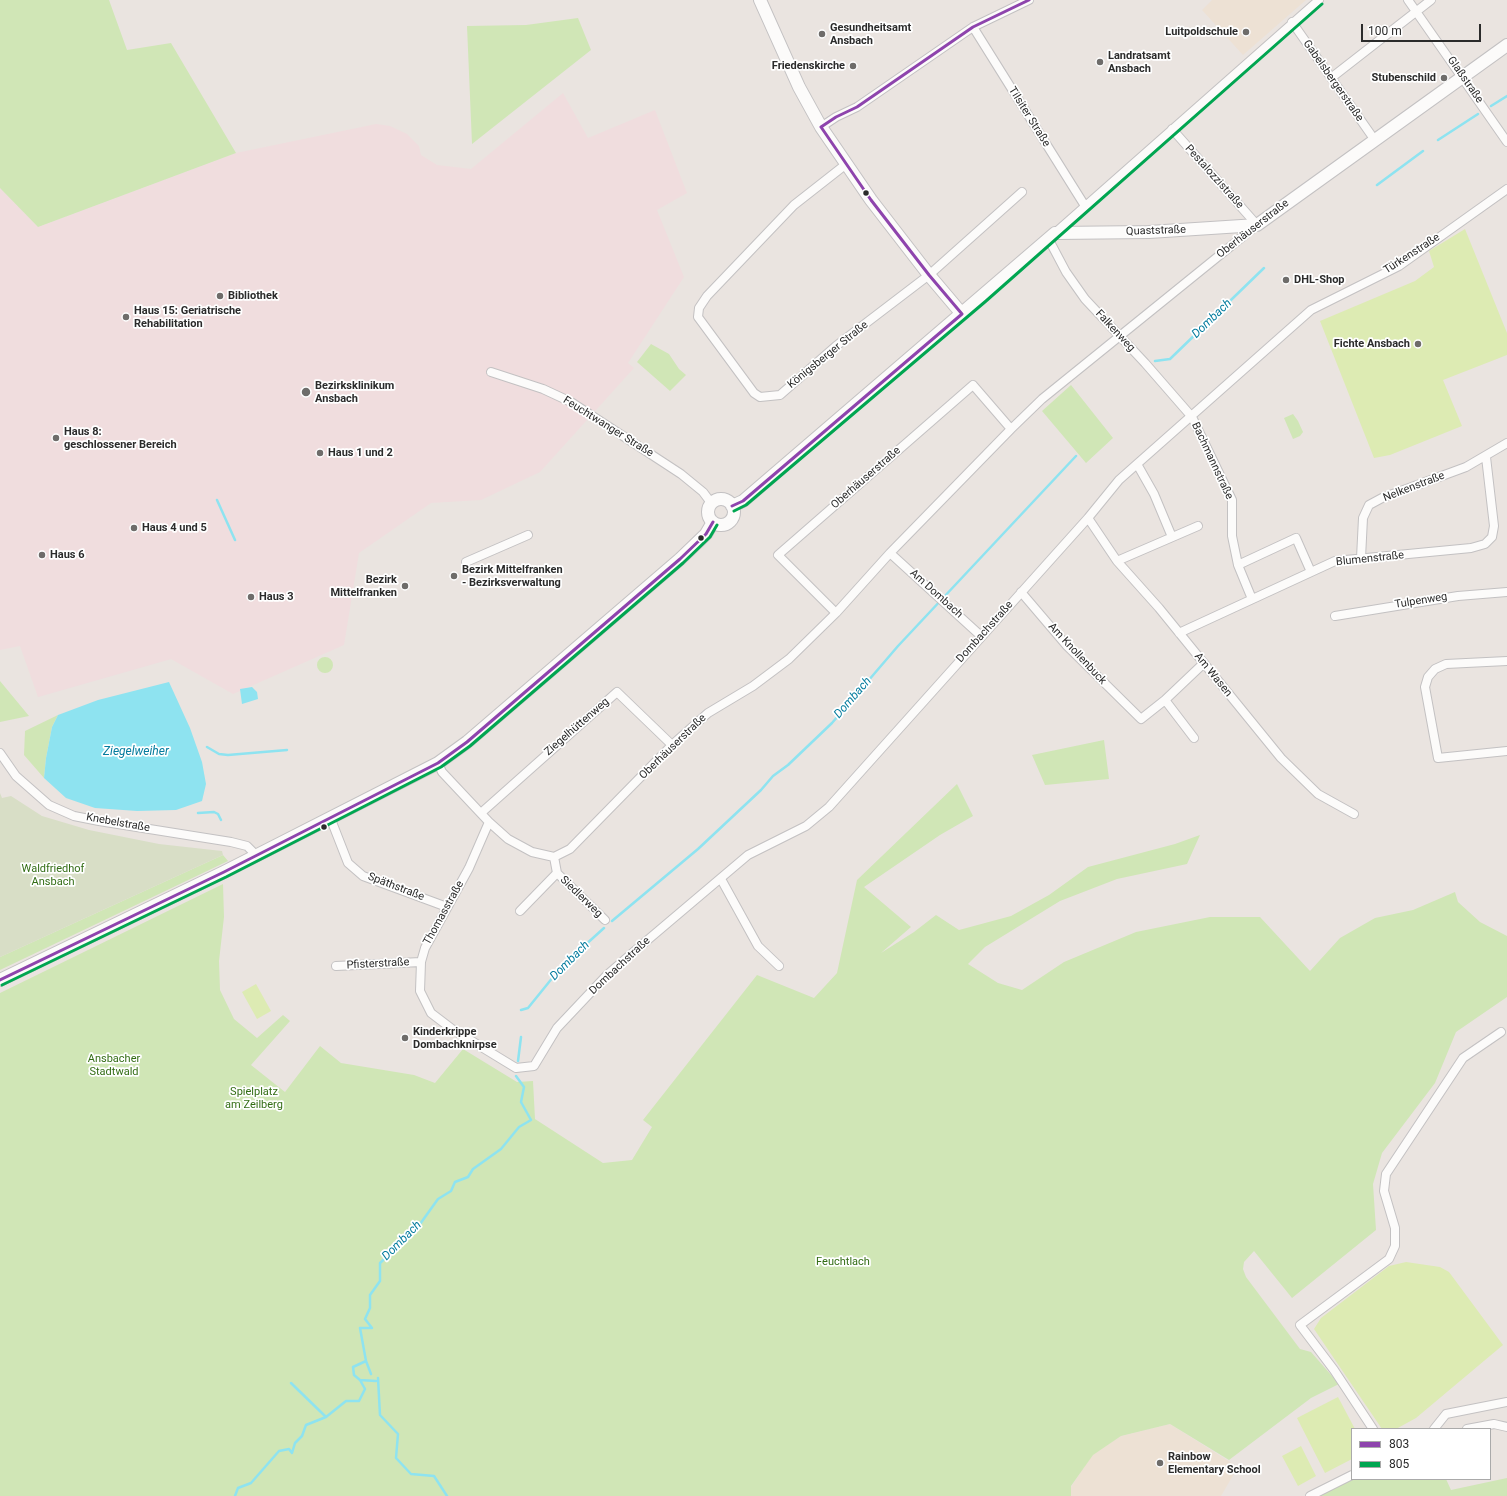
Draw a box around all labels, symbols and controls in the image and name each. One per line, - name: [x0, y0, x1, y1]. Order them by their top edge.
- scale bar: [1363, 16, 1483, 42]
- place label: Gesundheitsamt Ansbach: [830, 21, 911, 47]
- text: 100 m: [1368, 24, 1402, 38]
- place label: Luitpoldschule: [1165, 25, 1238, 39]
- marker: Luitpoldschule: [1241, 27, 1251, 37]
- marker: Gesundheitsamt Ansbach: [817, 29, 827, 39]
- street label: Gabelsbergerstraße: [1300, 38, 1366, 124]
- place label: Landratsamt Ansbach: [1108, 49, 1170, 75]
- street label: Glaßstraße: [1444, 54, 1486, 106]
- marker: Landratsamt Ansbach: [1095, 57, 1105, 67]
- place label: Friedenskirche: [772, 59, 845, 73]
- marker: Friedenskirche: [848, 61, 858, 71]
- place label: Stubenschild: [1371, 71, 1436, 85]
- marker: Stubenschild: [1439, 73, 1449, 83]
- street label: Tilsiter Straße: [1005, 85, 1053, 149]
- street label: Pestalozzistraße: [1182, 142, 1246, 212]
- unlabelled marker: [861, 188, 871, 198]
- street label: Oberhäuserstraße: [1214, 197, 1292, 261]
- street label: Quaststraße: [1126, 223, 1186, 239]
- street label: Türkenstraße: [1381, 231, 1443, 277]
- place label: DHL-Shop: [1294, 273, 1345, 287]
- marker: DHL-Shop: [1281, 275, 1291, 285]
- place label: Bibliothek: [228, 289, 278, 303]
- marker: Bibliothek: [215, 291, 225, 301]
- water label: Dombach: [1189, 297, 1235, 341]
- place label: Haus 15: Geriatrische Rehabilitation: [134, 304, 241, 330]
- street label: Falkenweg: [1092, 307, 1138, 355]
- marker: Haus 15: Geriatrische Rehabilitation: [121, 312, 131, 322]
- street label: Königsberger Straße: [785, 318, 871, 392]
- place label: Fichte Ansbach: [1334, 337, 1410, 351]
- marker: Fichte Ansbach: [1413, 339, 1423, 349]
- place label: Bezirksklinikum Ansbach: [315, 379, 394, 405]
- marker: Bezirksklinikum Ansbach: [300, 386, 312, 398]
- street label: Feuchtwanger Straße: [560, 394, 656, 460]
- street label: Bachmannstraße: [1188, 420, 1236, 502]
- place label: Haus 8: geschlossener Bereich: [64, 425, 177, 451]
- marker: Haus 8: geschlossener Bereich: [51, 433, 61, 443]
- street label: Oberhäuserstraße: [829, 444, 903, 512]
- place label: Haus 1 und 2: [328, 446, 393, 460]
- marker: Haus 1 und 2: [315, 448, 325, 458]
- street label: Nelkenstraße: [1381, 469, 1447, 505]
- place label: Haus 4 und 5: [142, 521, 207, 535]
- marker: Haus 4 und 5: [129, 523, 139, 533]
- unlabelled marker: [696, 533, 706, 543]
- place label: Haus 6: [50, 548, 85, 562]
- street label: Blumenstraße: [1335, 549, 1405, 569]
- marker: Haus 6: [37, 550, 47, 560]
- place label: Bezirk Mittelfranken - Bezirksverwaltung: [462, 563, 563, 589]
- street label: Am Dombach: [907, 567, 965, 621]
- marker: Bezirk Mittelfranken - Bezirksverwaltung: [449, 571, 459, 581]
- place label: Bezirk Mittelfranken: [330, 573, 397, 599]
- marker: Bezirk Mittelfranken: [400, 581, 410, 591]
- place label: Haus 3: [259, 590, 294, 604]
- street label: Tulpenweg: [1394, 590, 1448, 612]
- marker: Haus 3: [246, 592, 256, 602]
- street label: Dombachstraße: [954, 599, 1016, 665]
- street label: Am Knollenbuck: [1045, 620, 1109, 688]
- street label: Am Wasen: [1191, 650, 1235, 700]
- water label: Dombach: [831, 674, 875, 722]
- street label: Ziegelhüttenweg: [542, 695, 612, 759]
- street label: Oberhäuserstraße: [637, 712, 709, 782]
- water label: Ziegelweiher: [103, 745, 169, 759]
- street label: Knebelstraße: [85, 811, 151, 835]
- unlabelled marker: [319, 822, 329, 832]
- park label: Waldfriedhof Ansbach: [22, 862, 84, 888]
- street label: Späthstraße: [366, 870, 426, 904]
- street label: Siedlerweg: [557, 874, 605, 920]
- street label: Thomasstraße: [421, 879, 467, 947]
- street label: Dombachstraße: [587, 934, 653, 998]
- water label: Dombach: [547, 938, 593, 984]
- street label: Pfisterstraße: [346, 956, 410, 972]
- place label: Kinderkrippe Dombachknirpse: [413, 1025, 497, 1051]
- marker: Kinderkrippe Dombachknirpse: [400, 1033, 410, 1043]
- park label: Ansbacher Stadtwald: [88, 1052, 140, 1078]
- park label: Spielplatz am Zeilberg: [225, 1085, 283, 1111]
- water label: Dombach: [379, 1218, 425, 1264]
- park label: Feuchtlach: [816, 1255, 870, 1269]
- legend: [1351, 1428, 1491, 1480]
- text: 803: [1389, 1437, 1409, 1451]
- place label: Rainbow Elementary School: [1168, 1450, 1261, 1476]
- text: 805: [1389, 1457, 1409, 1471]
- marker: Rainbow Elementary School: [1155, 1458, 1165, 1468]

